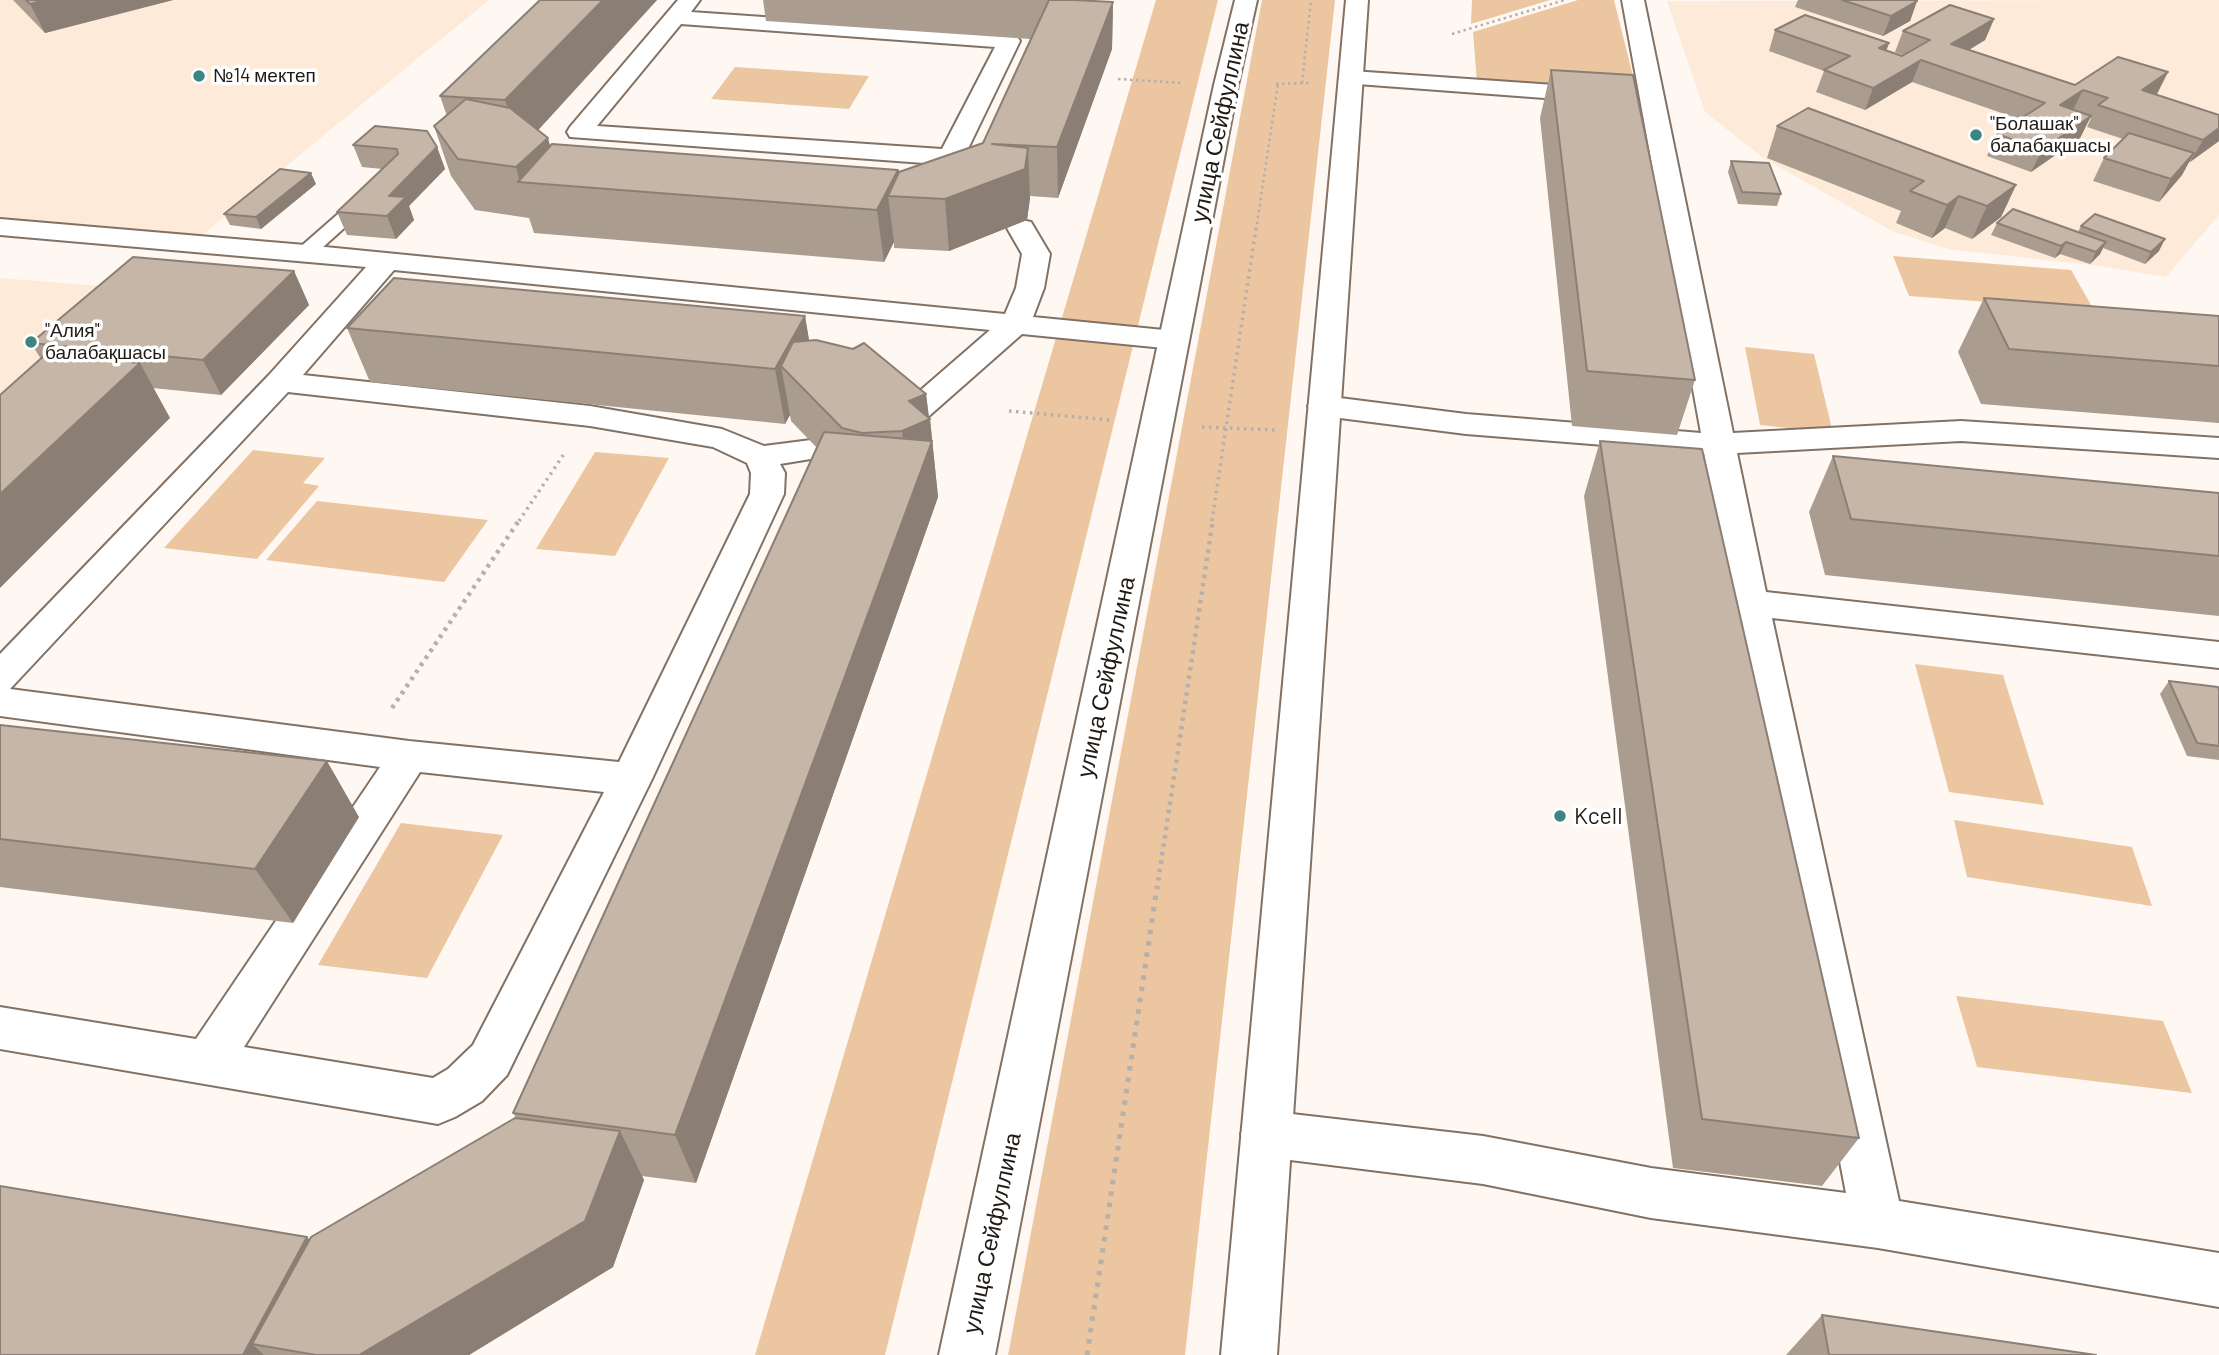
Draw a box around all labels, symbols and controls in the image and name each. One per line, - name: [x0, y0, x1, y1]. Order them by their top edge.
- street label: улица Сейфуллина: [1185, 19, 1255, 225]
- place label: №14 мектеп: [213, 65, 316, 87]
- marker: №14 мектеп: [191, 68, 207, 84]
- place label: "Болашак" балабақшасы: [1990, 113, 2111, 157]
- marker: "Болашак" балабақшасы: [1968, 127, 1984, 143]
- place label: "Алия" балабақшасы: [45, 320, 166, 364]
- marker: "Алия" балабақшасы: [23, 334, 39, 350]
- street label: улица Сейфуллина: [1071, 574, 1141, 780]
- place label: Kcell: [1574, 802, 1622, 830]
- marker: Kcell: [1552, 808, 1568, 824]
- street label: улица Сейфуллина: [957, 1130, 1027, 1336]

